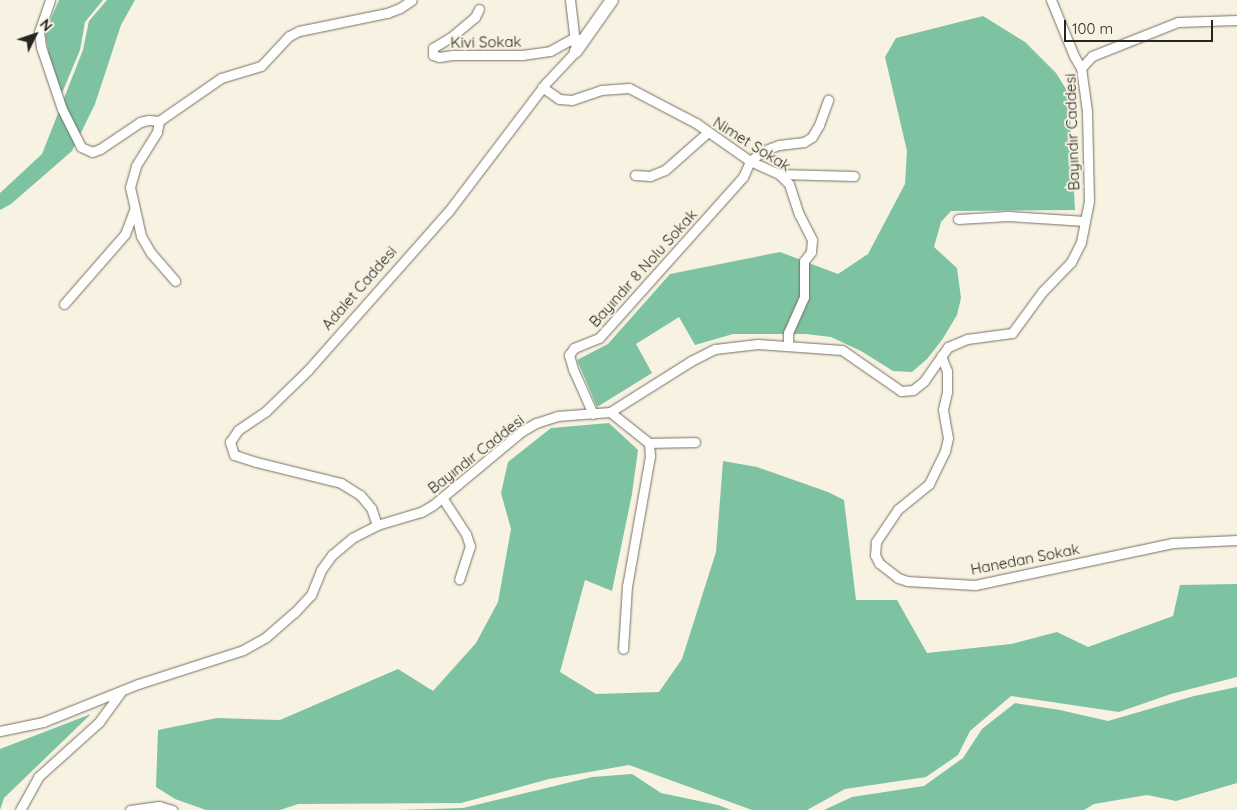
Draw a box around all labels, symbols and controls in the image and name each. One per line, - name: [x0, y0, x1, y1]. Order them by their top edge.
- north arrow: [10, 10, 60, 60]
- scale bar: [1067, 10, 1216, 42]
- text: N: [36, 15, 56, 35]
- text: 100 m: [1072, 19, 1113, 38]
- street label: Kivi Sokak: [450, 32, 522, 52]
- street label: Bayındır Caddesi: [1061, 73, 1083, 191]
- street label: Nimet Sokak: [710, 113, 794, 175]
- street label: Bayındır 8 Nolu Sokak: [585, 205, 701, 331]
- street label: Adalet Caddesi: [318, 243, 400, 333]
- street label: Bayındır Caddesi: [424, 411, 528, 497]
- street label: Hanedan Sokak: [969, 540, 1081, 578]

